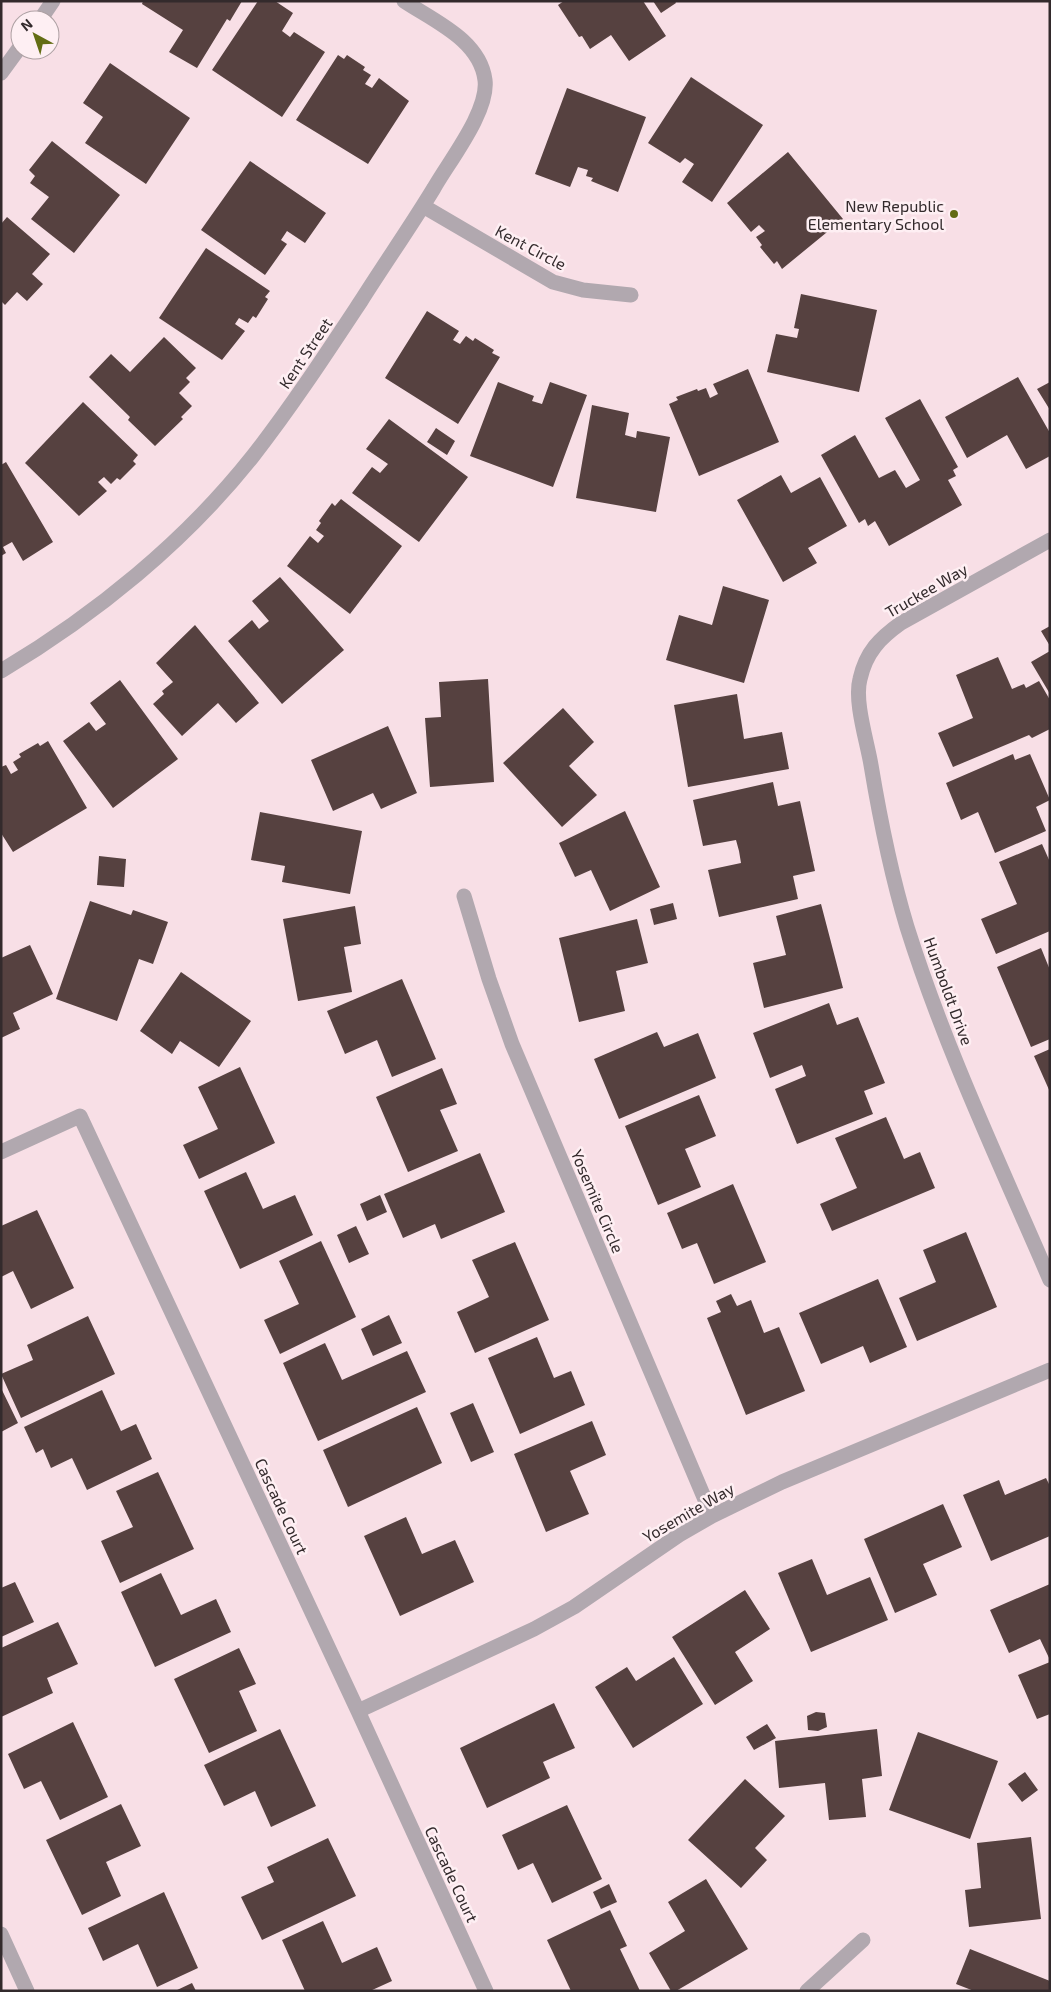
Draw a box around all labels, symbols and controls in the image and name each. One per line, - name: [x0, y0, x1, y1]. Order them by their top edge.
- north arrow: [10, 10, 60, 60]
- text: N: [17, 15, 36, 34]
- place label: New Republic Elementary School: [808, 196, 944, 233]
- marker: New Republic Elementary School: [948, 208, 960, 220]
- street label: Kent Circle: [492, 220, 570, 274]
- street label: Kent Street: [274, 314, 336, 392]
- street label: Truckee Way: [881, 559, 971, 621]
- street label: Humboldt Drive: [921, 934, 977, 1048]
- street label: Yosemite Circle: [568, 1146, 628, 1256]
- street label: Cascade Court: [251, 1455, 313, 1557]
- street label: Yosemite Way: [639, 1478, 737, 1546]
- street label: Cascade Court: [421, 1823, 483, 1925]

